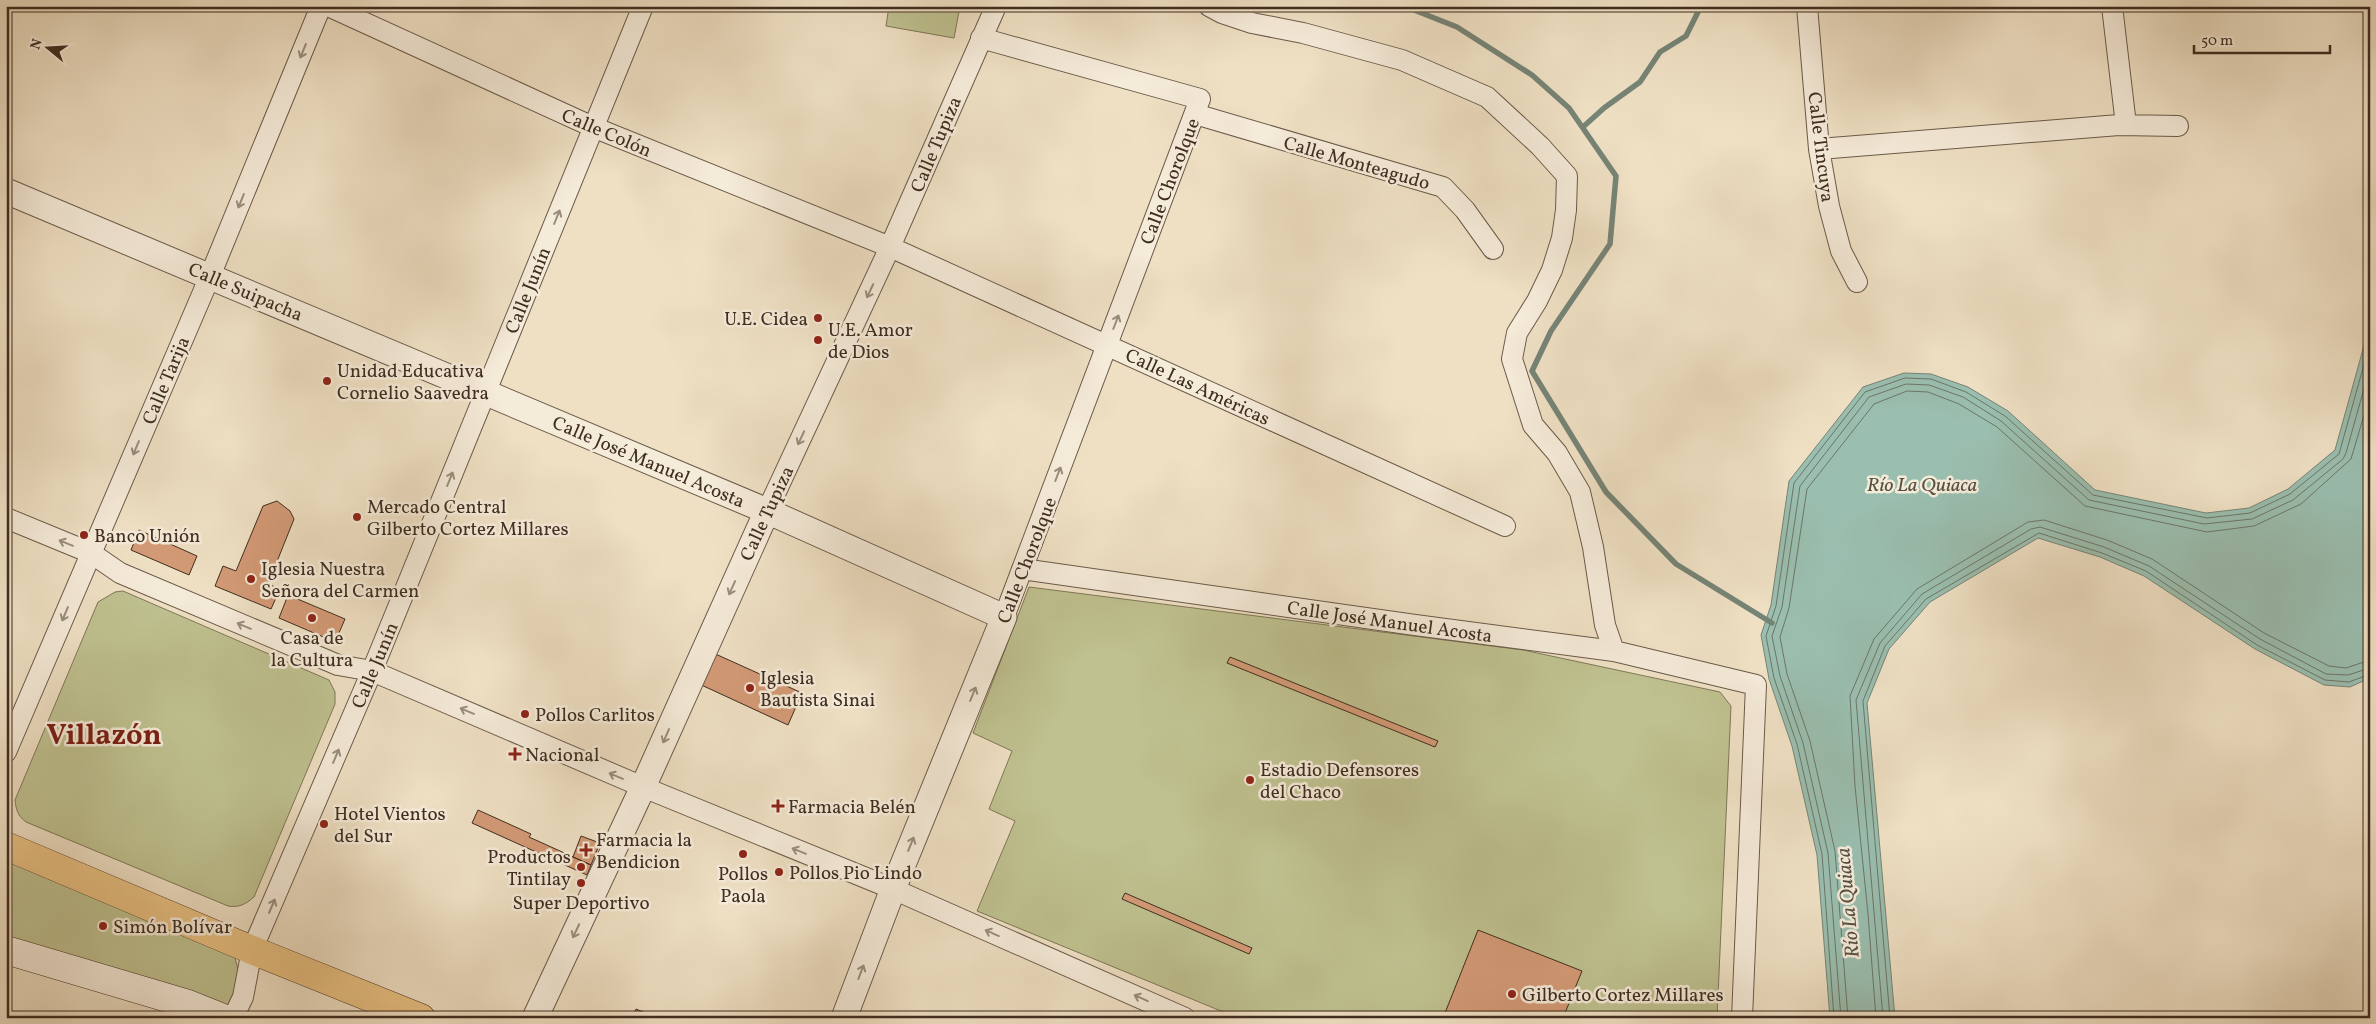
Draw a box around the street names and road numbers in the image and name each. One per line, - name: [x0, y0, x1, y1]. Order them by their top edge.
- street label: Calle Tincuya: [1800, 91, 1840, 204]
- street label: Calle Tupiza: [905, 93, 969, 197]
- street label: Calle Colón: [557, 103, 655, 164]
- street label: Calle Chorolque: [1135, 115, 1207, 249]
- street label: Calle Monteagudo: [1280, 131, 1433, 197]
- street label: Calle Junín: [500, 243, 558, 338]
- street label: Calle Suipacha: [184, 257, 307, 329]
- street label: Calle Tarija: [137, 333, 197, 429]
- street label: Calle Las Américas: [1120, 343, 1274, 433]
- street label: Calle José Manuel Acosta: [548, 410, 749, 515]
- street label: Calle Tupiza: [734, 462, 801, 566]
- street label: Calle Chorolque: [992, 494, 1064, 628]
- street label: Calle José Manuel Acosta: [1285, 596, 1494, 650]
- street label: Calle Junín: [346, 619, 406, 713]

